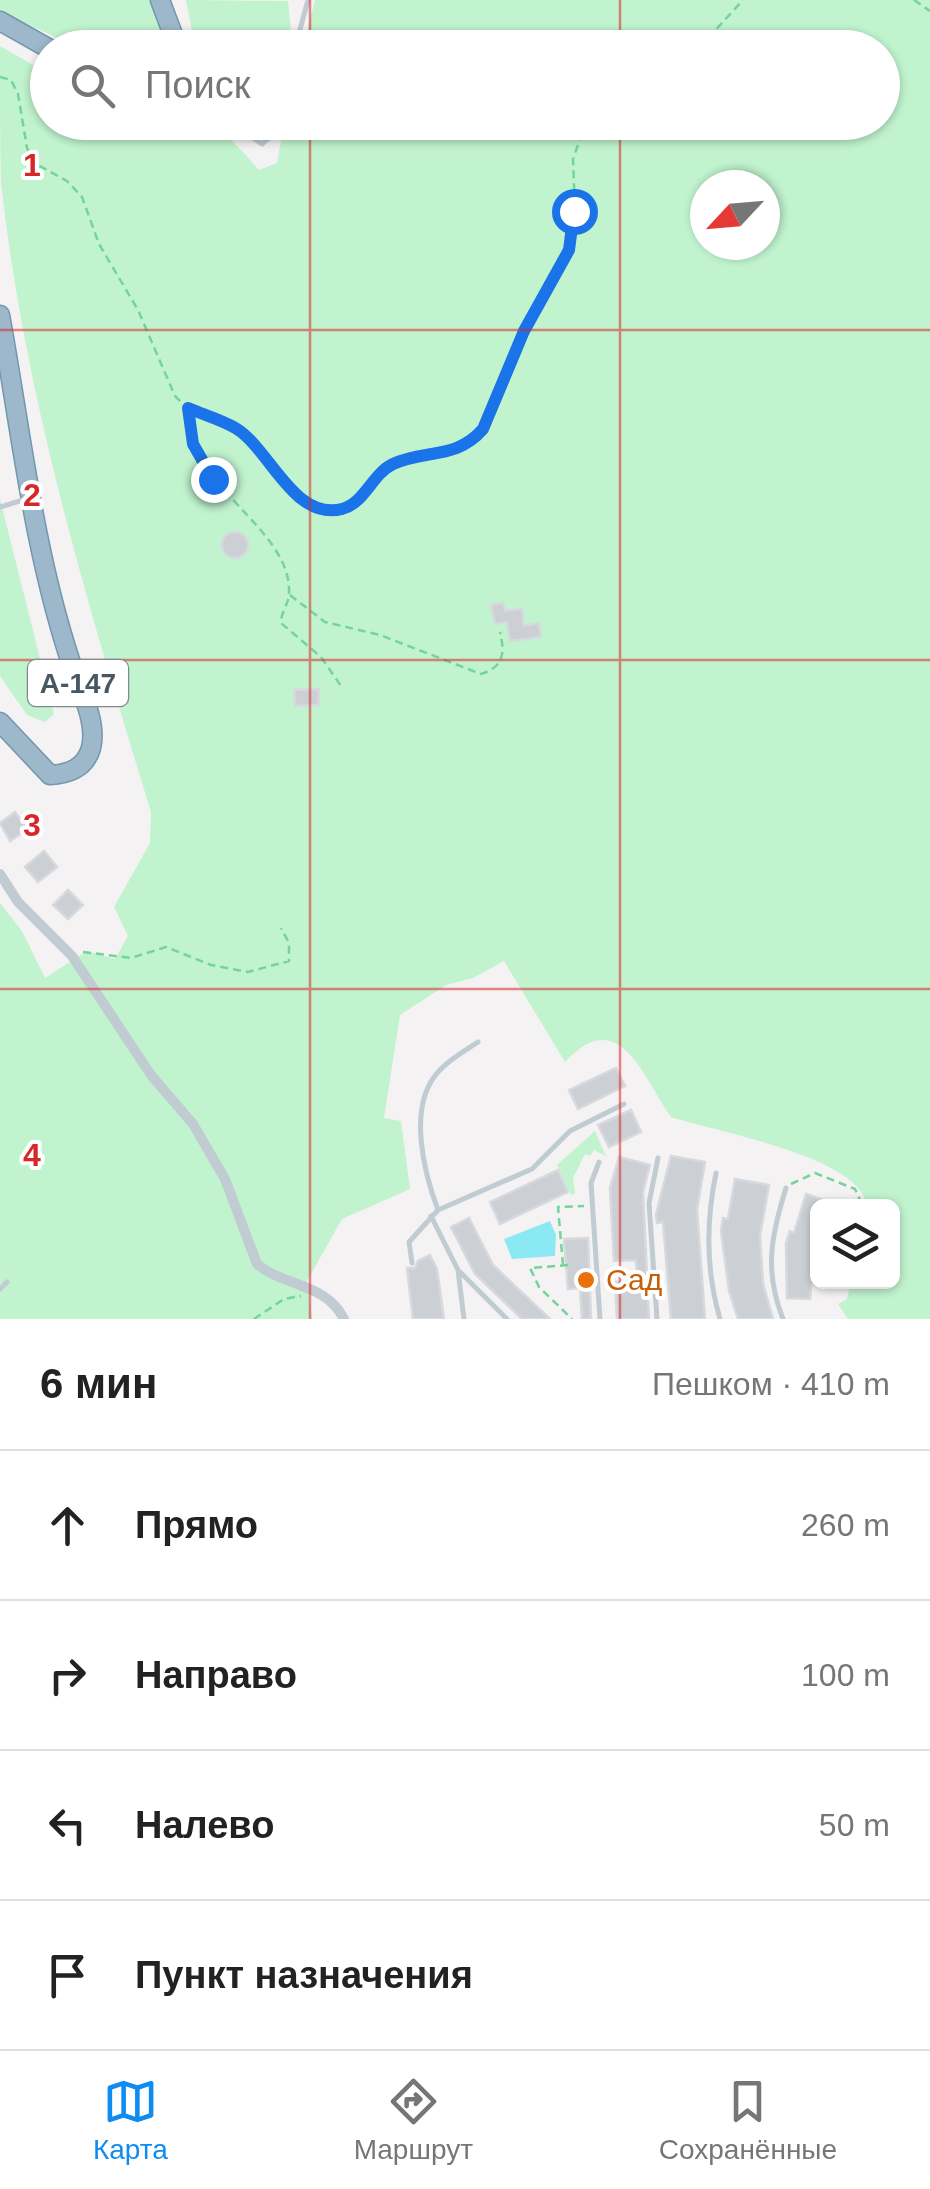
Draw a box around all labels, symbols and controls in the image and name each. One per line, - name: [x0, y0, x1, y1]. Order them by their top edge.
- search box: [30, 30, 900, 140]
- icon: search: [65, 58, 120, 113]
- text: Поиск: [145, 64, 250, 106]
- text: 1: [23, 147, 41, 183]
- north arrow: [690, 170, 780, 260]
- route start: [552, 189, 598, 235]
- route end: [191, 457, 237, 503]
- text: 2: [23, 477, 41, 513]
- road number: А-147: [28, 660, 128, 706]
- text: 3: [23, 807, 41, 843]
- text: 4: [23, 1137, 41, 1173]
- map controls: [810, 1199, 900, 1289]
- button: layers: [810, 1199, 900, 1289]
- place label: Сад: [606, 1263, 662, 1296]
- marker: Сад: [575, 1269, 597, 1291]
- text: 6 мин: [40, 1360, 157, 1407]
- text: Пешком · 410 m: [652, 1366, 890, 1402]
- icon: ahead: [40, 1498, 95, 1553]
- text: Прямо: [135, 1504, 258, 1546]
- text: 260 m: [801, 1507, 890, 1543]
- icon: right: [40, 1648, 95, 1703]
- text: Направо: [135, 1654, 297, 1696]
- text: 100 m: [801, 1657, 890, 1693]
- icon: left: [40, 1798, 95, 1853]
- text: Налево: [135, 1804, 274, 1846]
- text: 50 m: [819, 1807, 890, 1843]
- icon: arrive: [40, 1948, 95, 2003]
- text: Пункт назначения: [135, 1954, 473, 1996]
- tab: Карта: [93, 2074, 168, 2166]
- tab: Маршрут: [354, 2074, 473, 2166]
- tab: Сохранённые: [659, 2074, 837, 2166]

